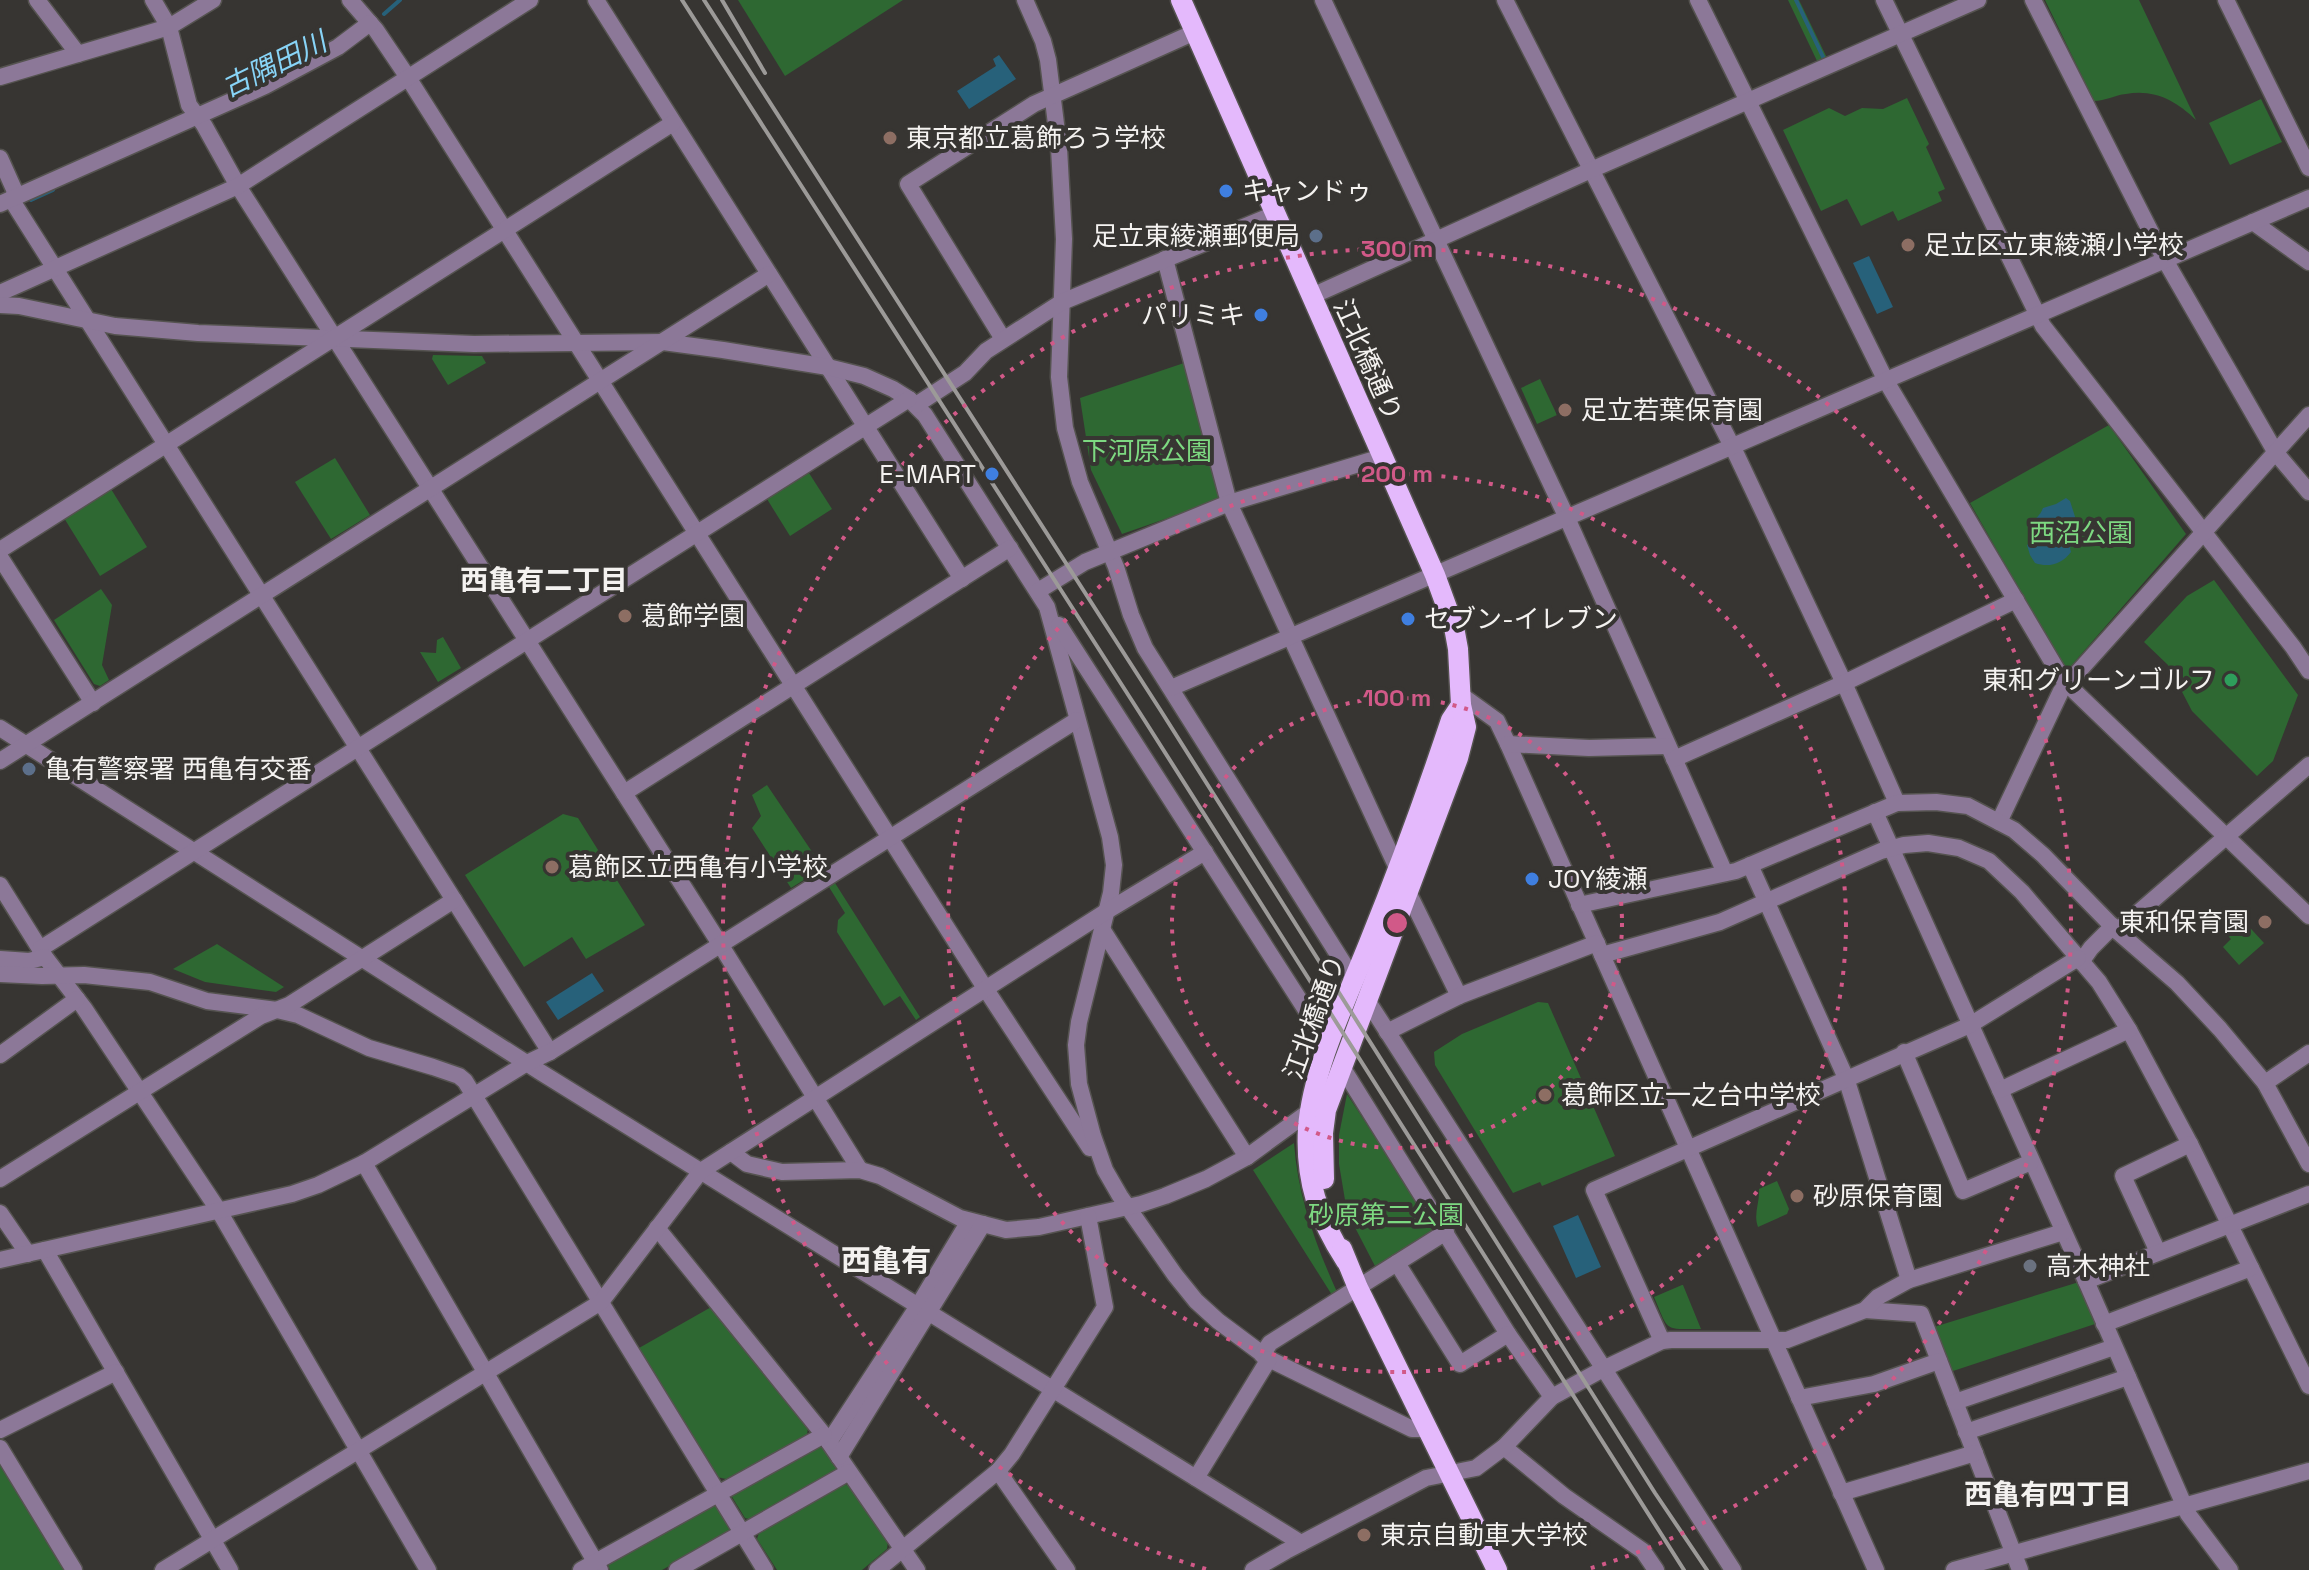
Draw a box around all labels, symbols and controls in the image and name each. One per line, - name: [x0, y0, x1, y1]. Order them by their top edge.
- water label: 古隅田川: [216, 22, 335, 105]
- place label: 東京都立葛飾ろう学校: [906, 121, 1166, 155]
- marker: 東京都立葛飾ろう学校: [881, 129, 899, 147]
- place label: キャンドゥ: [1242, 174, 1372, 208]
- marker: キャンドゥ: [1217, 182, 1235, 200]
- place label: 足立東綾瀬郵便局: [1092, 219, 1300, 253]
- marker: 足立東綾瀬郵便局: [1307, 227, 1325, 245]
- place label: 足立区立東綾瀬小学校: [1924, 228, 2184, 262]
- text: 300 m: [1361, 233, 1433, 264]
- marker: 足立区立東綾瀬小学校: [1899, 236, 1917, 254]
- street label: 江北橋通り: [1326, 294, 1410, 426]
- place label: パリミキ: [1141, 298, 1245, 332]
- marker: パリミキ: [1252, 306, 1270, 324]
- place label: 足立若葉保育園: [1581, 393, 1763, 427]
- marker: 足立若葉保育園: [1556, 401, 1574, 419]
- park label: 下河原公園: [1082, 434, 1212, 468]
- place label: E-MART: [879, 457, 976, 491]
- text: 200 m: [1361, 458, 1433, 489]
- marker: E-MART: [983, 465, 1001, 483]
- park label: 西沼公園: [2029, 516, 2133, 550]
- district label: 西亀有二丁目: [460, 562, 628, 598]
- place label: 葛飾学園: [641, 599, 745, 633]
- place label: セブン-イレブン: [1424, 602, 1618, 636]
- marker: 葛飾学園: [616, 607, 634, 625]
- marker: セブン-イレブン: [1399, 610, 1417, 628]
- place label: 東和グリーンゴルフ: [1982, 663, 2215, 697]
- marker: 東和グリーンゴルフ: [2222, 671, 2240, 689]
- text: 100 m: [1363, 682, 1431, 713]
- place label: 亀有警察署 西亀有交番: [45, 752, 312, 786]
- marker: 亀有警察署 西亀有交番: [20, 760, 38, 778]
- place label: 葛飾区立西亀有小学校: [568, 850, 828, 884]
- marker: 葛飾区立西亀有小学校: [543, 858, 561, 876]
- place label: JOY綾瀬: [1548, 862, 1648, 896]
- marker: JOY綾瀬: [1523, 870, 1541, 888]
- place label: 東和保育園: [2119, 905, 2249, 939]
- centre of rings: [1383, 909, 1411, 937]
- marker: 東和保育園: [2256, 913, 2274, 931]
- street label: 江北橋通り: [1276, 950, 1352, 1084]
- place label: 葛飾区立一之台中学校: [1561, 1078, 1821, 1112]
- marker: 葛飾区立一之台中学校: [1536, 1086, 1554, 1104]
- place label: 砂原保育園: [1813, 1179, 1943, 1213]
- marker: 砂原保育園: [1788, 1187, 1806, 1205]
- park label: 砂原第二公園: [1308, 1198, 1464, 1232]
- district label: 西亀有: [841, 1241, 931, 1280]
- place label: 高木神社: [2046, 1249, 2150, 1283]
- marker: 高木神社: [2021, 1257, 2039, 1275]
- district label: 西亀有四丁目: [1964, 1476, 2132, 1512]
- place label: 東京自動車大学校: [1380, 1518, 1588, 1552]
- marker: 東京自動車大学校: [1355, 1526, 1373, 1544]

